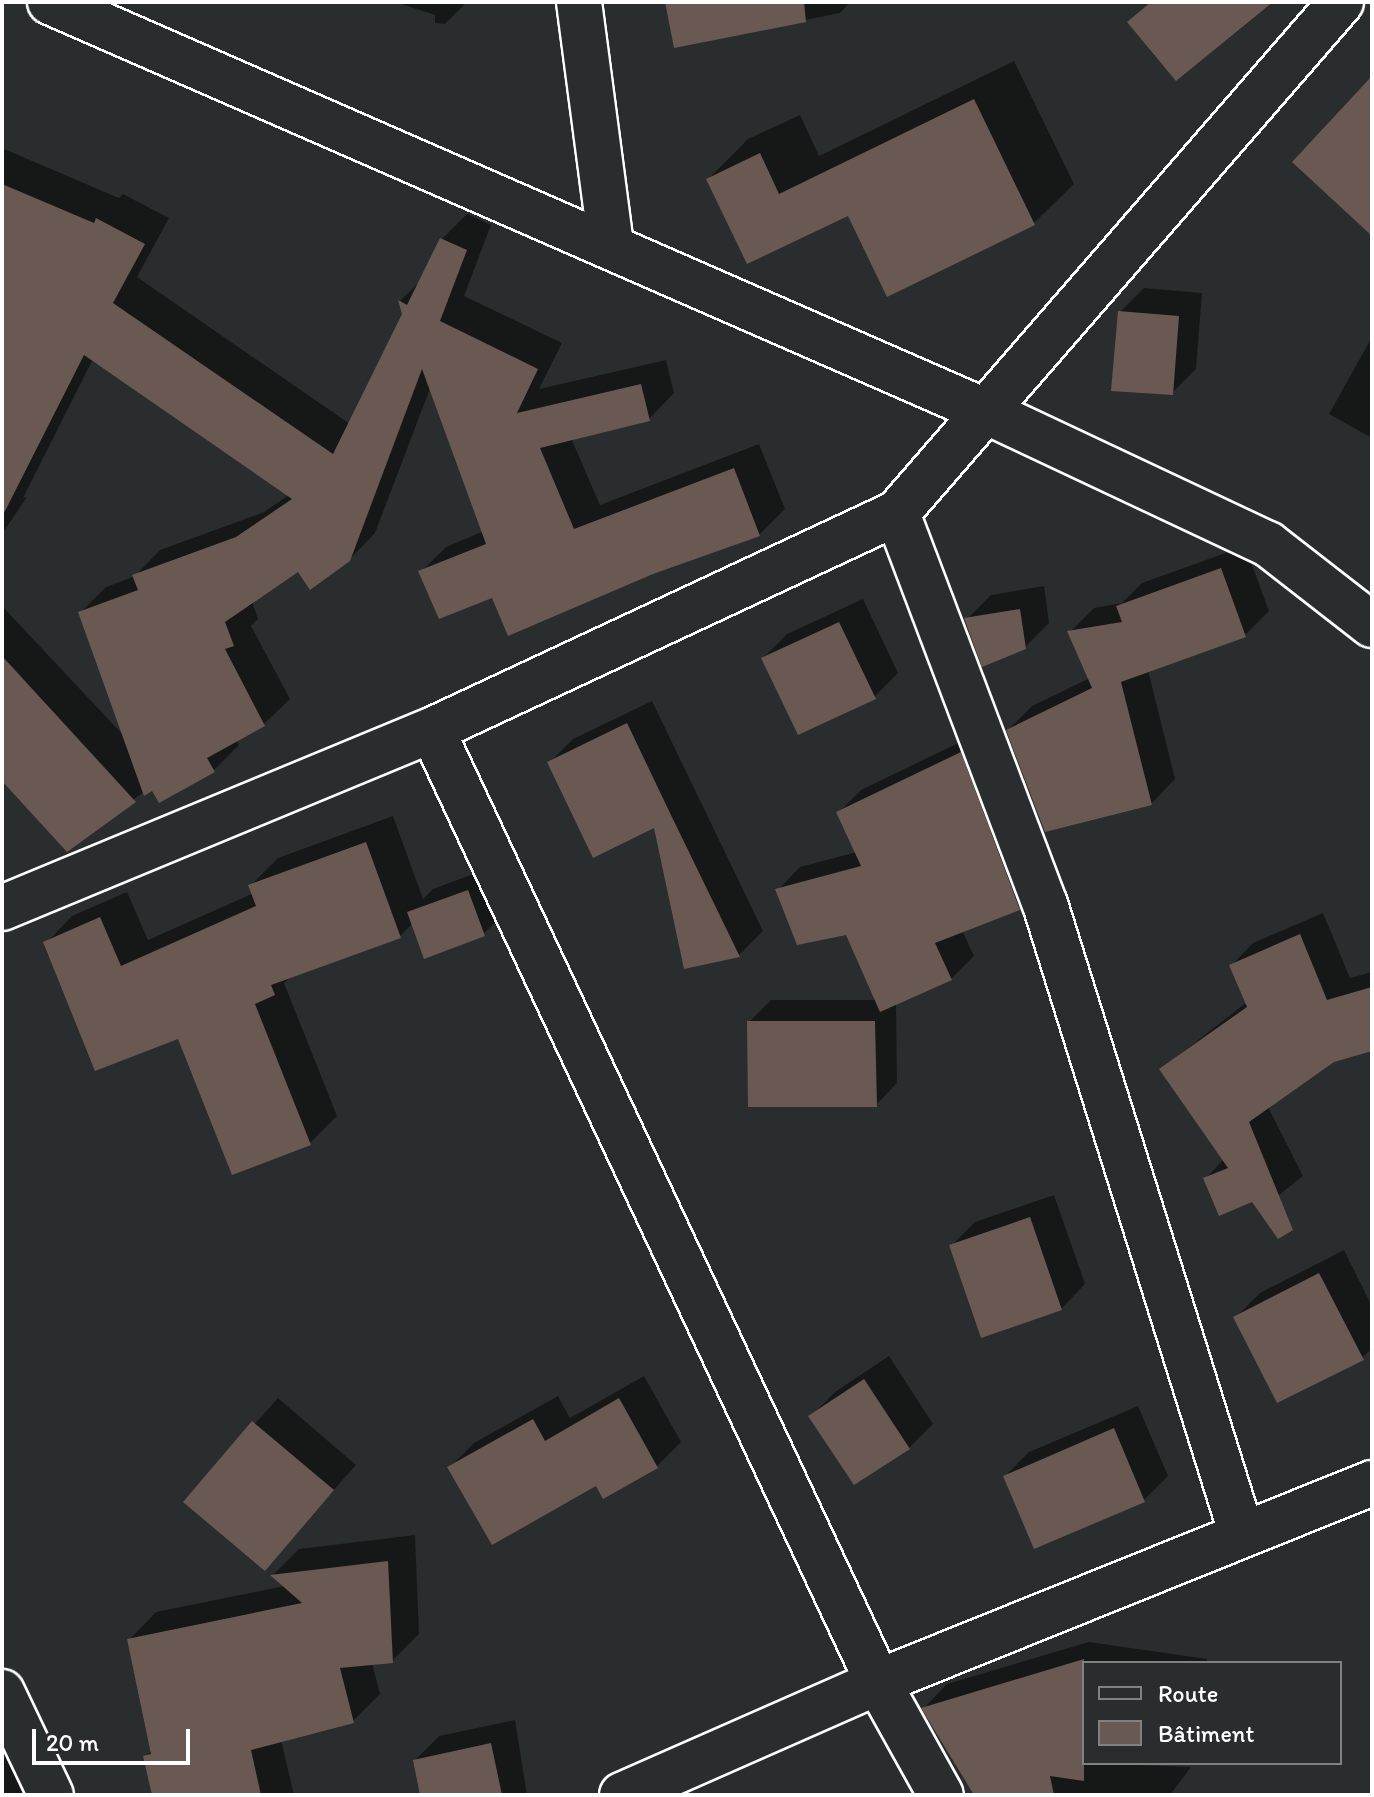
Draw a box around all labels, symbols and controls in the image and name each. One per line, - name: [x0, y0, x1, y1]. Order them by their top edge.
- legend: [1082, 1661, 1342, 1765]
- text: Route: [1158, 1679, 1218, 1708]
- scale bar: [36, 1713, 194, 1763]
- text: Bâtiment: [1158, 1719, 1254, 1748]
- text: 20 m: [46, 1728, 99, 1757]

